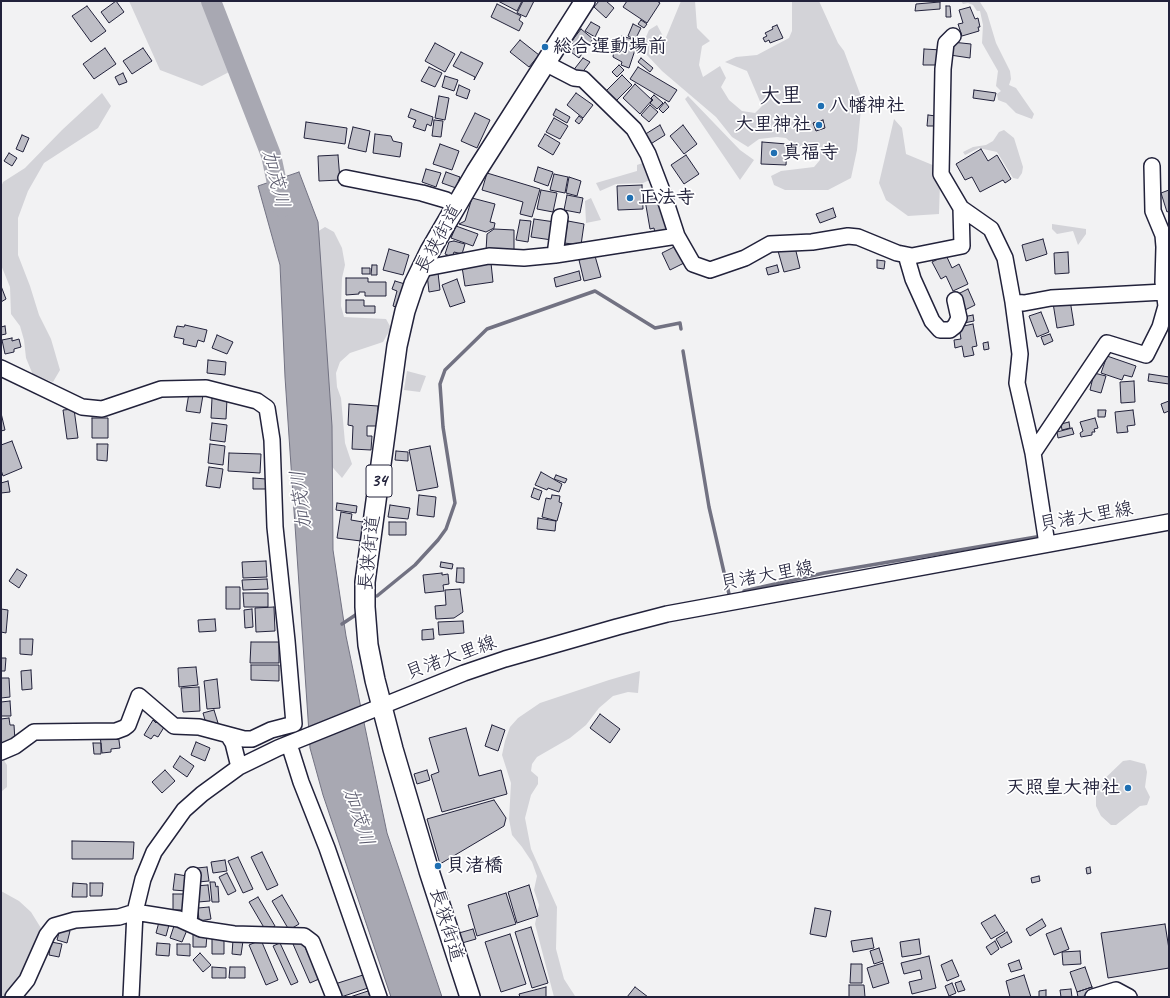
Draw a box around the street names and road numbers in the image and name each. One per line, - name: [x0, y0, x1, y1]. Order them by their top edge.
- street label: 長狭街道: [411, 200, 467, 278]
- road number: 34: [366, 465, 392, 497]
- street label: 貝渚大里線: [1037, 498, 1135, 536]
- street label: 長狭街道: [355, 514, 385, 592]
- street label: 貝渚大里線: [718, 557, 816, 595]
- street label: 貝渚大里線: [402, 631, 500, 685]
- street label: 長狭街道: [424, 885, 468, 965]

